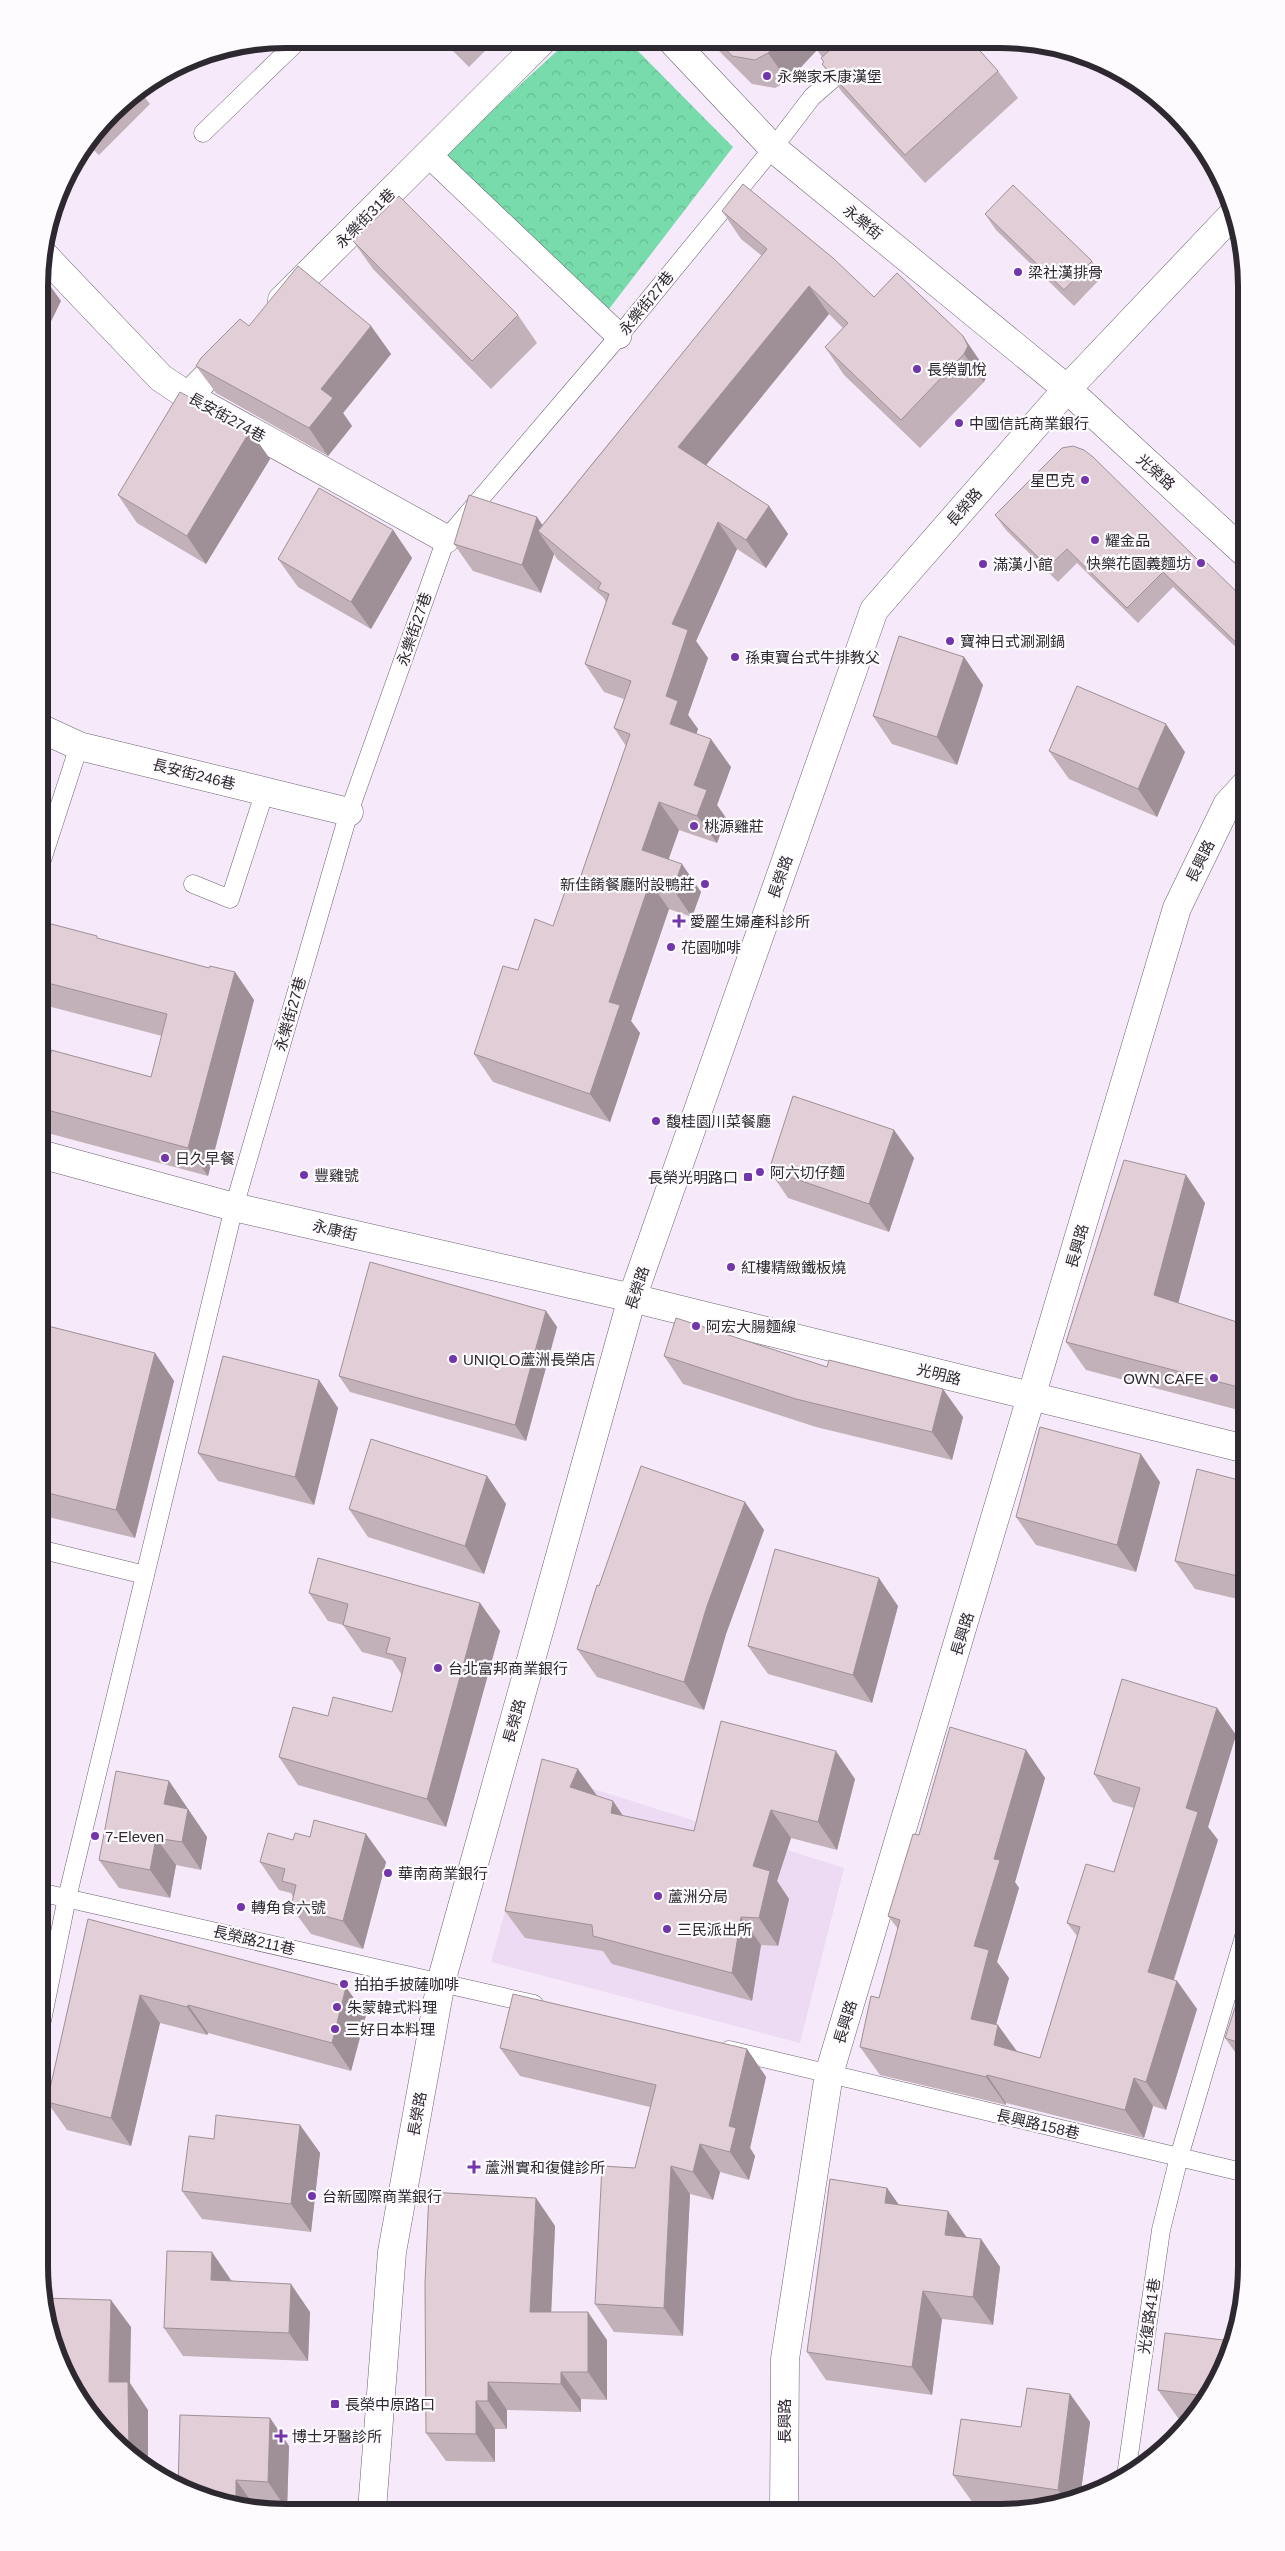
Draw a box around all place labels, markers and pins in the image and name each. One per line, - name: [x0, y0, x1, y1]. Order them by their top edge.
- place label: 永樂家禾康漢堡: [777, 68, 882, 85]
- marker: 永樂家禾康漢堡: [761, 70, 773, 82]
- place label: 梁社漢排骨: [1028, 264, 1103, 281]
- marker: 梁社漢排骨: [1012, 266, 1024, 278]
- place label: 長榮凱悅: [927, 361, 987, 378]
- marker: 長榮凱悅: [911, 363, 923, 375]
- place label: 中國信託商業銀行: [969, 415, 1089, 432]
- marker: 中國信託商業銀行: [953, 417, 965, 429]
- place label: 星巴克: [1030, 472, 1075, 489]
- marker: 星巴克: [1079, 474, 1091, 486]
- place label: 耀金品: [1105, 532, 1150, 549]
- marker: 耀金品: [1089, 534, 1101, 546]
- place label: 快樂花園義麵坊: [1086, 555, 1191, 572]
- place label: 滿漢小館: [993, 556, 1053, 573]
- marker: 快樂花園義麵坊: [1195, 557, 1207, 569]
- marker: 滿漢小館: [977, 558, 989, 570]
- place label: 寶神日式涮涮鍋: [960, 633, 1065, 650]
- marker: 寶神日式涮涮鍋: [944, 635, 956, 647]
- place label: 孫東寶台式牛排教父: [745, 649, 880, 666]
- marker: 孫東寶台式牛排教父: [729, 651, 741, 663]
- place label: 桃源雞莊: [704, 818, 764, 835]
- marker: 桃源雞莊: [688, 820, 700, 832]
- place label: 新佳餚餐廳附設鴨莊: [560, 876, 695, 893]
- marker: 新佳餚餐廳附設鴨莊: [699, 878, 711, 890]
- place label: 愛麗生婦產科診所: [690, 913, 810, 930]
- marker: 愛麗生婦產科診所: [672, 914, 686, 928]
- place label: 花園咖啡: [681, 939, 741, 956]
- marker: 花園咖啡: [665, 941, 677, 953]
- place label: 馥桂園川菜餐廳: [666, 1113, 771, 1130]
- marker: 馥桂園川菜餐廳: [650, 1115, 662, 1127]
- place label: 日久早餐: [175, 1150, 235, 1167]
- marker: 日久早餐: [159, 1152, 171, 1164]
- place label: 阿六切仔麵: [770, 1164, 845, 1181]
- marker: 阿六切仔麵: [754, 1166, 766, 1178]
- place label: 豐雞號: [314, 1167, 359, 1184]
- marker: 豐雞號: [298, 1169, 310, 1181]
- place label: 長榮光明路口: [648, 1169, 738, 1186]
- marker: 長榮光明路口: [742, 1171, 754, 1183]
- place label: 紅樓精緻鐵板燒: [741, 1259, 846, 1276]
- marker: 紅樓精緻鐵板燒: [725, 1261, 737, 1273]
- place label: 阿宏大腸麵線: [706, 1318, 796, 1335]
- marker: 阿宏大腸麵線: [690, 1320, 702, 1332]
- place label: UNIQLO蘆洲長榮店: [463, 1351, 596, 1368]
- marker: UNIQLO蘆洲長榮店: [447, 1353, 459, 1365]
- place label: OWN CAFE: [1123, 1370, 1204, 1387]
- marker: OWN CAFE: [1208, 1372, 1220, 1384]
- place label: 台北富邦商業銀行: [448, 1660, 568, 1677]
- marker: 台北富邦商業銀行: [432, 1662, 444, 1674]
- place label: 7-Eleven: [105, 1828, 164, 1845]
- marker: 7-Eleven: [89, 1830, 101, 1842]
- place label: 華南商業銀行: [398, 1865, 488, 1882]
- marker: 華南商業銀行: [382, 1867, 394, 1879]
- place label: 蘆洲分局: [668, 1888, 728, 1905]
- marker: 蘆洲分局: [652, 1890, 664, 1902]
- place label: 轉角食六號: [251, 1899, 326, 1916]
- marker: 轉角食六號: [235, 1901, 247, 1913]
- place label: 三民派出所: [677, 1921, 752, 1938]
- marker: 三民派出所: [661, 1923, 673, 1935]
- place label: 拍拍手披薩咖啡: [354, 1976, 459, 1993]
- marker: 拍拍手披薩咖啡: [338, 1978, 350, 1990]
- place label: 朱蒙韓式料理: [347, 1999, 437, 2016]
- marker: 朱蒙韓式料理: [331, 2001, 343, 2013]
- place label: 三好日本料理: [345, 2021, 435, 2038]
- marker: 三好日本料理: [329, 2023, 341, 2035]
- place label: 蘆洲實和復健診所: [485, 2159, 605, 2176]
- marker: 蘆洲實和復健診所: [467, 2160, 481, 2174]
- place label: 台新國際商業銀行: [322, 2188, 442, 2205]
- marker: 台新國際商業銀行: [306, 2190, 318, 2202]
- place label: 長榮中原路口: [345, 2396, 435, 2413]
- marker: 長榮中原路口: [329, 2398, 341, 2410]
- place label: 博士牙醫診所: [292, 2428, 382, 2445]
- marker: 博士牙醫診所: [274, 2429, 288, 2443]

